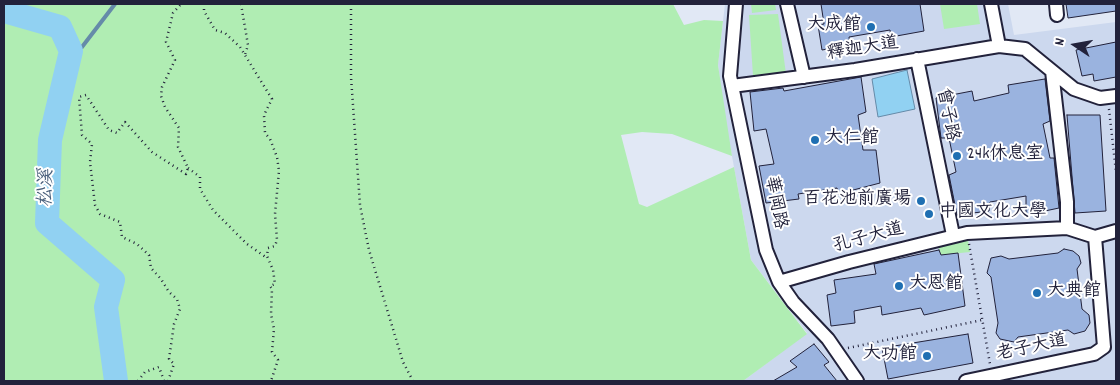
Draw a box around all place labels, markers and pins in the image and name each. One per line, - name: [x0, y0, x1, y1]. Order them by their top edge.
- place label: 大成館: [807, 16, 861, 38]
- marker: 大成館: [865, 21, 877, 33]
- place label: 大仁館: [825, 129, 879, 151]
- marker: 大仁館: [809, 134, 821, 146]
- place label: 24k休息室: [967, 145, 1044, 167]
- marker: 24k休息室: [951, 150, 963, 162]
- place label: 百花池前廣場: [803, 190, 911, 212]
- marker: 百花池前廣場: [915, 195, 927, 207]
- place label: 中國文化大學: [939, 203, 1047, 225]
- marker: 中國文化大學: [923, 208, 935, 220]
- place label: 大恩館: [909, 275, 963, 297]
- marker: 大恩館: [893, 280, 905, 292]
- place label: 大典館: [1047, 282, 1101, 304]
- marker: 大典館: [1031, 287, 1043, 299]
- place label: 大功館: [863, 345, 917, 367]
- marker: 大功館: [921, 350, 933, 362]

